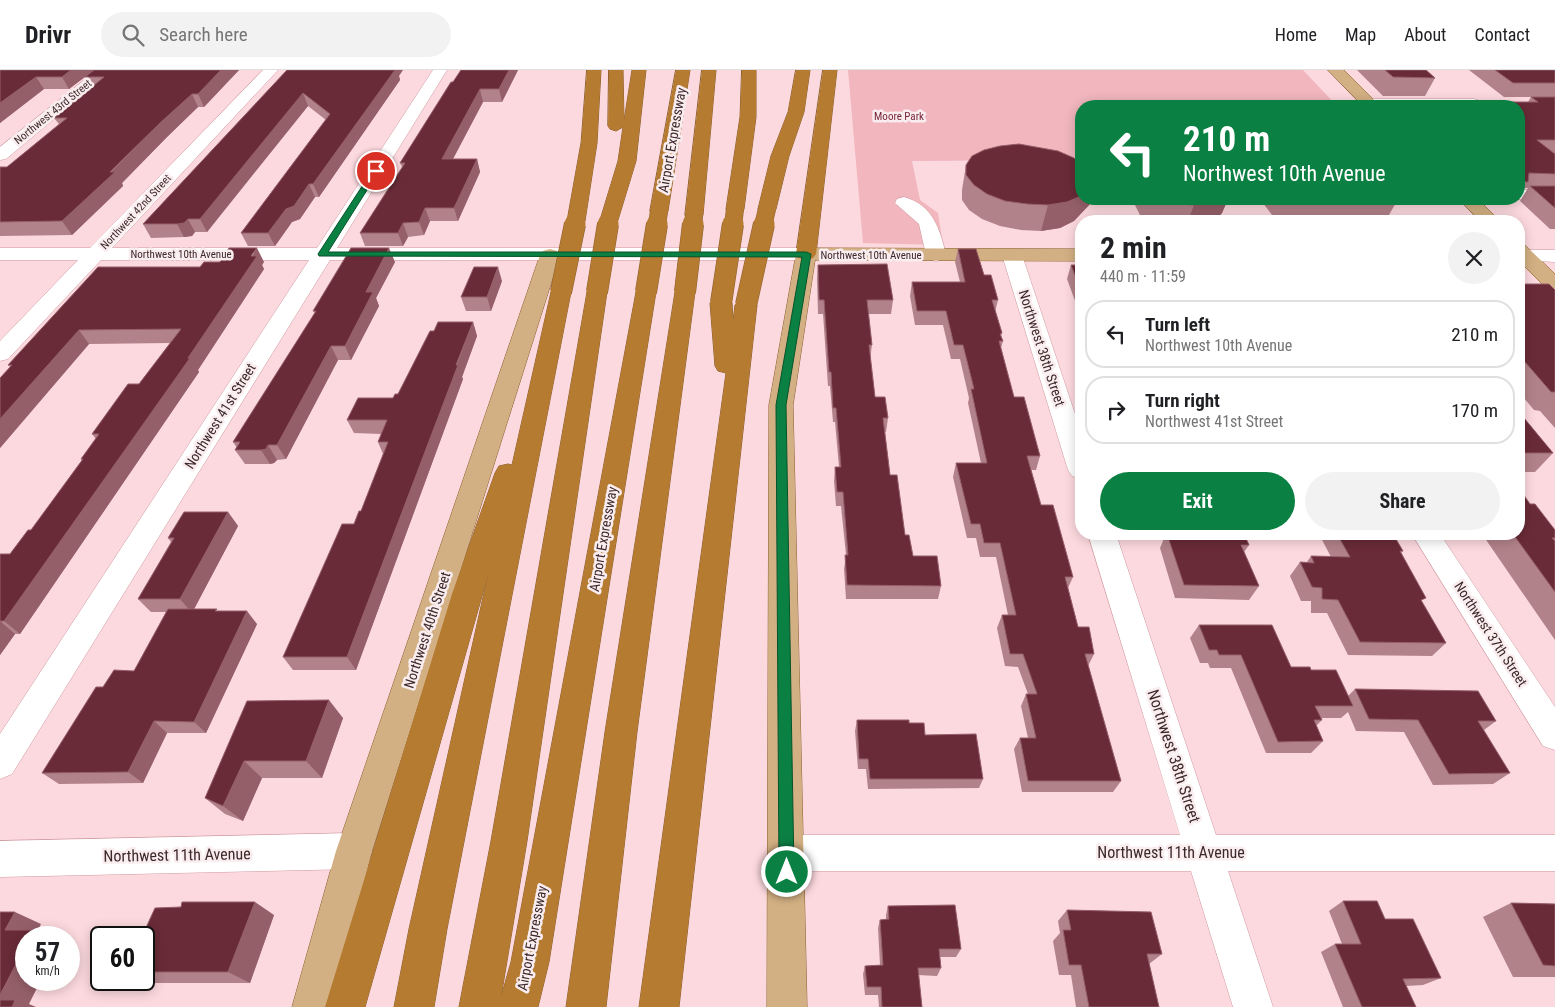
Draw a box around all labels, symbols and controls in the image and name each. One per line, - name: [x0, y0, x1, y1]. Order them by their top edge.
- search box: [101, 12, 451, 57]
- text: Drivr: [25, 21, 71, 49]
- icon: search: [119, 21, 147, 49]
- text: Search here: [159, 23, 248, 46]
- text: Home: [1275, 24, 1317, 45]
- text: Map: [1345, 24, 1376, 45]
- text: About: [1404, 24, 1446, 45]
- text: Contact: [1474, 24, 1530, 45]
- street label: Northwest 43rd Street: [12, 77, 94, 147]
- street label: Airport Expressway: [655, 86, 689, 194]
- park label: Moore Park: [874, 110, 924, 123]
- text: 210 m: [1183, 119, 1270, 160]
- icon: left: [1100, 120, 1165, 185]
- pin: [355, 150, 397, 192]
- icon: arrive: [362, 157, 390, 185]
- text: Northwest 10th Avenue: [1183, 161, 1386, 186]
- street label: Northwest 42nd Street: [98, 172, 174, 252]
- text: 2 min: [1100, 230, 1167, 265]
- button: close: [1448, 232, 1500, 284]
- street label: Northwest 10th Avenue: [130, 248, 232, 261]
- street label: Northwest 10th Avenue: [820, 249, 922, 262]
- text: 440 m · 11:59: [1100, 267, 1186, 286]
- street label: Northwest 38th Street: [1016, 288, 1068, 408]
- text: Turn left: [1145, 313, 1210, 336]
- icon: left: [1102, 320, 1130, 348]
- text: 210 m: [1451, 323, 1498, 346]
- text: Northwest 10th Avenue: [1145, 336, 1292, 355]
- street label: Northwest 41st Street: [181, 360, 259, 472]
- text: Turn right: [1145, 389, 1220, 412]
- icon: right: [1102, 396, 1130, 424]
- text: 170 m: [1451, 399, 1498, 422]
- text: Northwest 41st Street: [1145, 412, 1283, 431]
- button: Exit: [1100, 472, 1295, 530]
- button: Share: [1305, 472, 1500, 530]
- street label: Airport Expressway: [586, 485, 620, 593]
- street label: Northwest 40th Street: [401, 570, 453, 690]
- street label: Northwest 37th Street: [1451, 579, 1531, 689]
- street label: Northwest 38th Street: [1144, 687, 1205, 825]
- street label: Northwest 11th Avenue: [1097, 843, 1245, 862]
- street label: Northwest 11th Avenue: [103, 844, 251, 866]
- position arrow: [760, 845, 812, 897]
- street label: Airport Expressway: [514, 884, 550, 992]
- speed limit sign: 60: [90, 926, 155, 991]
- text: 57: [35, 938, 60, 967]
- text: km/h: [35, 964, 60, 978]

